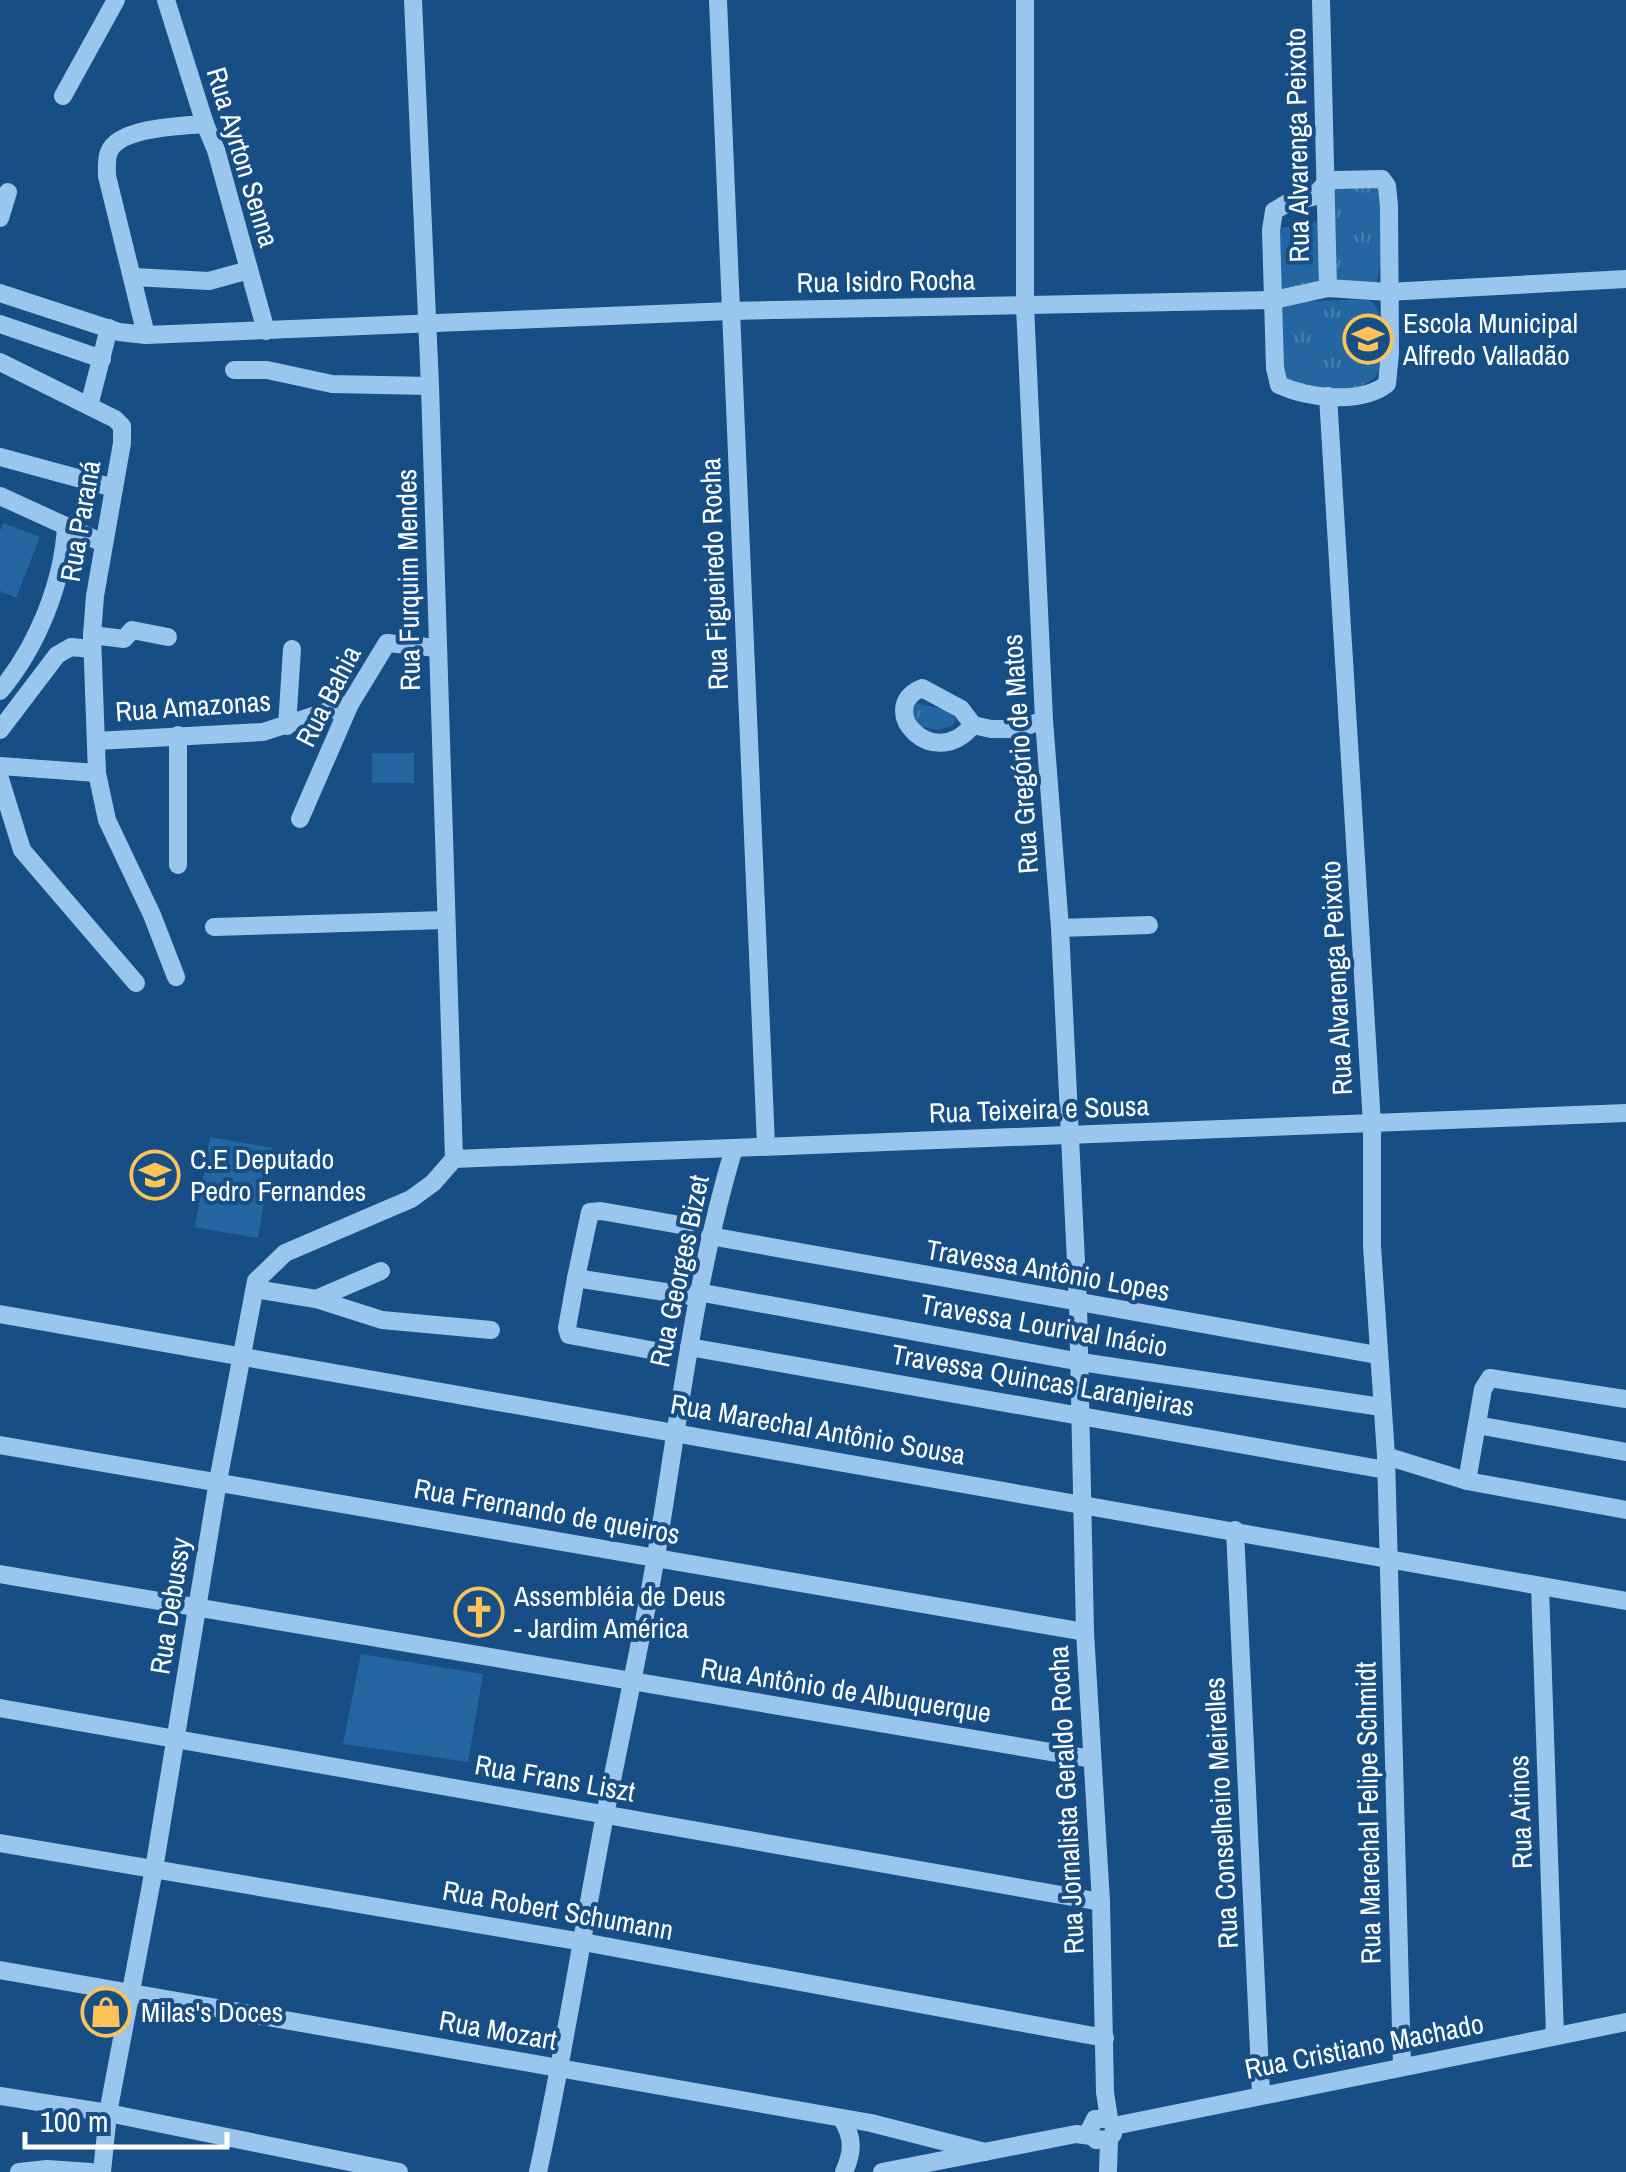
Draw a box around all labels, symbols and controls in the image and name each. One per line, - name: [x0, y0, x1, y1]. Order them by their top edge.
- street label: Rua Alvarenga Peixoto: [1276, 27, 1318, 263]
- street label: Rua Ayrton Senna: [198, 63, 288, 252]
- street label: Rua Isidro Rocha: [796, 260, 976, 302]
- place label: Escola Municipal Alfredo Valladão: [1402, 304, 1578, 374]
- school or university icon: Escola Municipal Alfredo Valladão: [1342, 313, 1394, 365]
- street label: Rua Paraná: [51, 457, 109, 585]
- street label: Rua Figueiredo Rocha: [691, 457, 737, 691]
- street label: Rua Furquim Mendes: [387, 469, 429, 691]
- street label: Rua Gregório de Matos: [993, 633, 1047, 875]
- street label: Rua Bahia: [286, 639, 370, 753]
- street label: Rua Amazonas: [114, 682, 272, 730]
- street label: Rua Alvarenga Peixoto: [1311, 860, 1361, 1096]
- street label: Rua Teixeira e Sousa: [928, 1086, 1150, 1132]
- place label: C.E Deputado Pedro Fernandes: [190, 1140, 366, 1210]
- school or university icon: C.E Deputado Pedro Fernandes: [129, 1149, 181, 1201]
- street label: Rua Georges Bizet: [640, 1172, 718, 1370]
- street label: Travessa Antônio Lopes: [923, 1230, 1173, 1310]
- street label: Travessa Lourival Inácio: [917, 1285, 1171, 1365]
- street label: Travessa Quincas Laranjeiras: [889, 1335, 1197, 1425]
- street label: Rua Marechal Antônio Sousa: [668, 1384, 969, 1474]
- street label: Rua Frernando de queiros: [411, 1469, 683, 1553]
- street label: Rua Debussy: [140, 1534, 200, 1677]
- place label: Assembléia de Deus - Jardim América: [513, 1577, 726, 1647]
- church icon: Assembléia de Deus - Jardim América: [453, 1586, 505, 1638]
- street label: Rua Jornalista Geraldo Rocha: [1039, 1645, 1093, 1955]
- street label: Rua Antônio de Albuquerque: [698, 1648, 994, 1732]
- street label: Rua Marechal Felipe Schmidt: [1346, 1661, 1390, 1965]
- street label: Rua Conselheiro Meirelles: [1195, 1676, 1247, 1950]
- street label: Rua Frans Liszt: [472, 1745, 638, 1811]
- street label: Rua Arinos: [1499, 1755, 1541, 1869]
- street label: Rua Robert Schumann: [440, 1871, 676, 1949]
- shop icon: Milas's Doces: [80, 1986, 132, 2038]
- place label: Milas's Doces: [141, 1993, 283, 2031]
- street label: Rua Mozart: [436, 2001, 560, 2059]
- street label: Rua Cristiano Machado: [1241, 2004, 1487, 2088]
- scale bar: [25, 2087, 228, 2149]
- text: 100 m: [40, 2101, 108, 2141]

